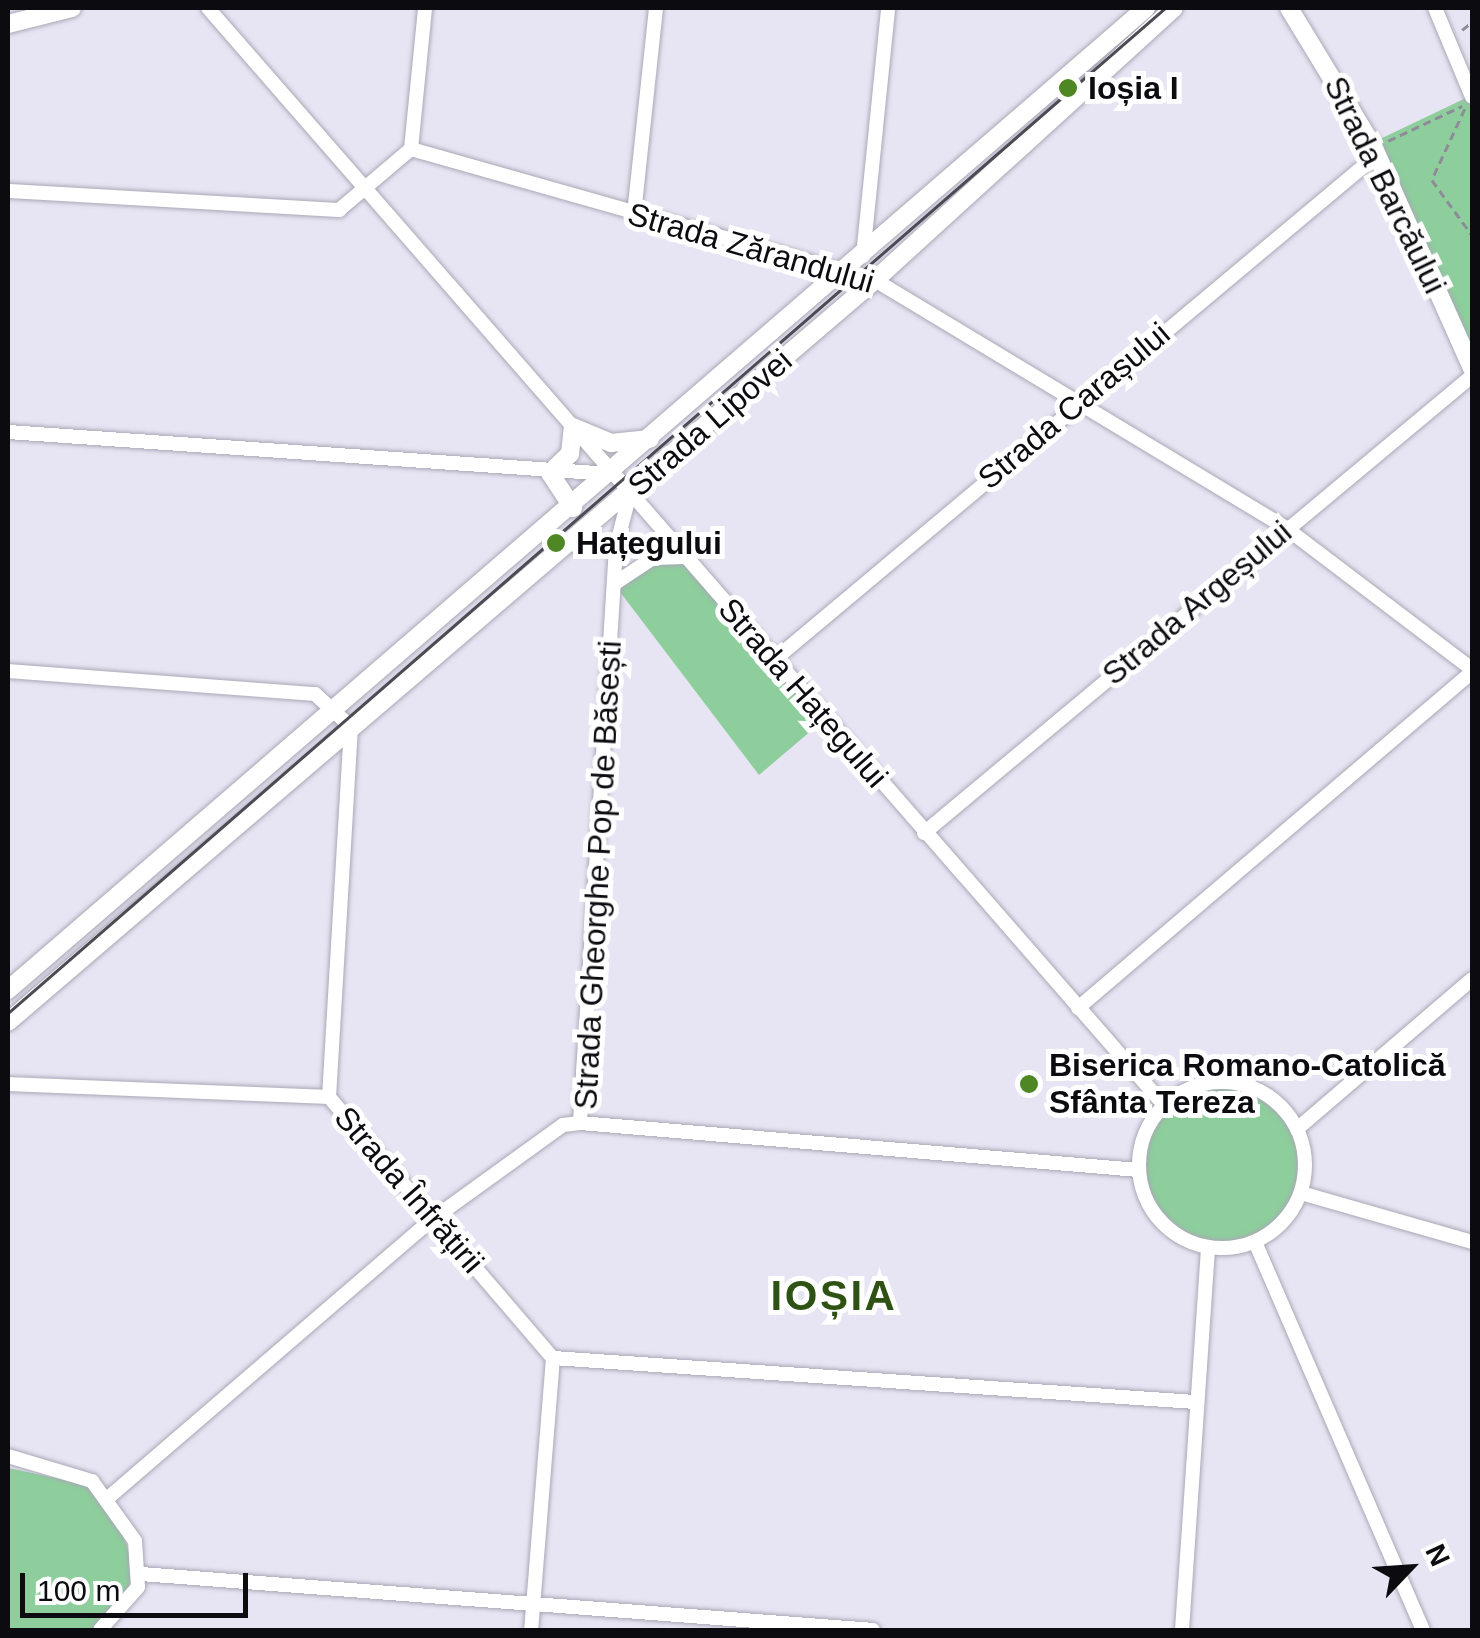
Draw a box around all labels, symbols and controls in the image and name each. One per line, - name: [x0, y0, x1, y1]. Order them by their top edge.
- place label: Ioșia I: [1088, 69, 1179, 107]
- street label: Strada Barcăului: [1316, 70, 1454, 300]
- marker: Ioșia I: [1057, 77, 1079, 99]
- street label: Strada Zărandului: [623, 194, 879, 302]
- street label: Strada Carașului: [970, 315, 1178, 497]
- street label: Strada Lipovei: [620, 341, 800, 505]
- street label: Strada Argeșului: [1094, 512, 1300, 694]
- place label: Hațegului: [576, 524, 722, 562]
- marker: Hațegului: [545, 532, 567, 554]
- street label: Strada Hațegului: [710, 590, 896, 796]
- street label: Strada Gheorghe Pop de Băsești: [567, 639, 629, 1111]
- place label: Biserica Romano-Catolică Sfânta Tereza: [1049, 1047, 1446, 1122]
- marker: Biserica Romano-Catolică Sfânta Tereza: [1018, 1073, 1040, 1095]
- street label: Strada Înfrățirii: [326, 1099, 492, 1281]
- district label: IOȘIA: [771, 1271, 897, 1321]
- north arrow: [1360, 1518, 1460, 1618]
- text: N: [1419, 1539, 1456, 1571]
- scale bar: [25, 1553, 252, 1615]
- text: 100 m: [37, 1574, 120, 1607]

